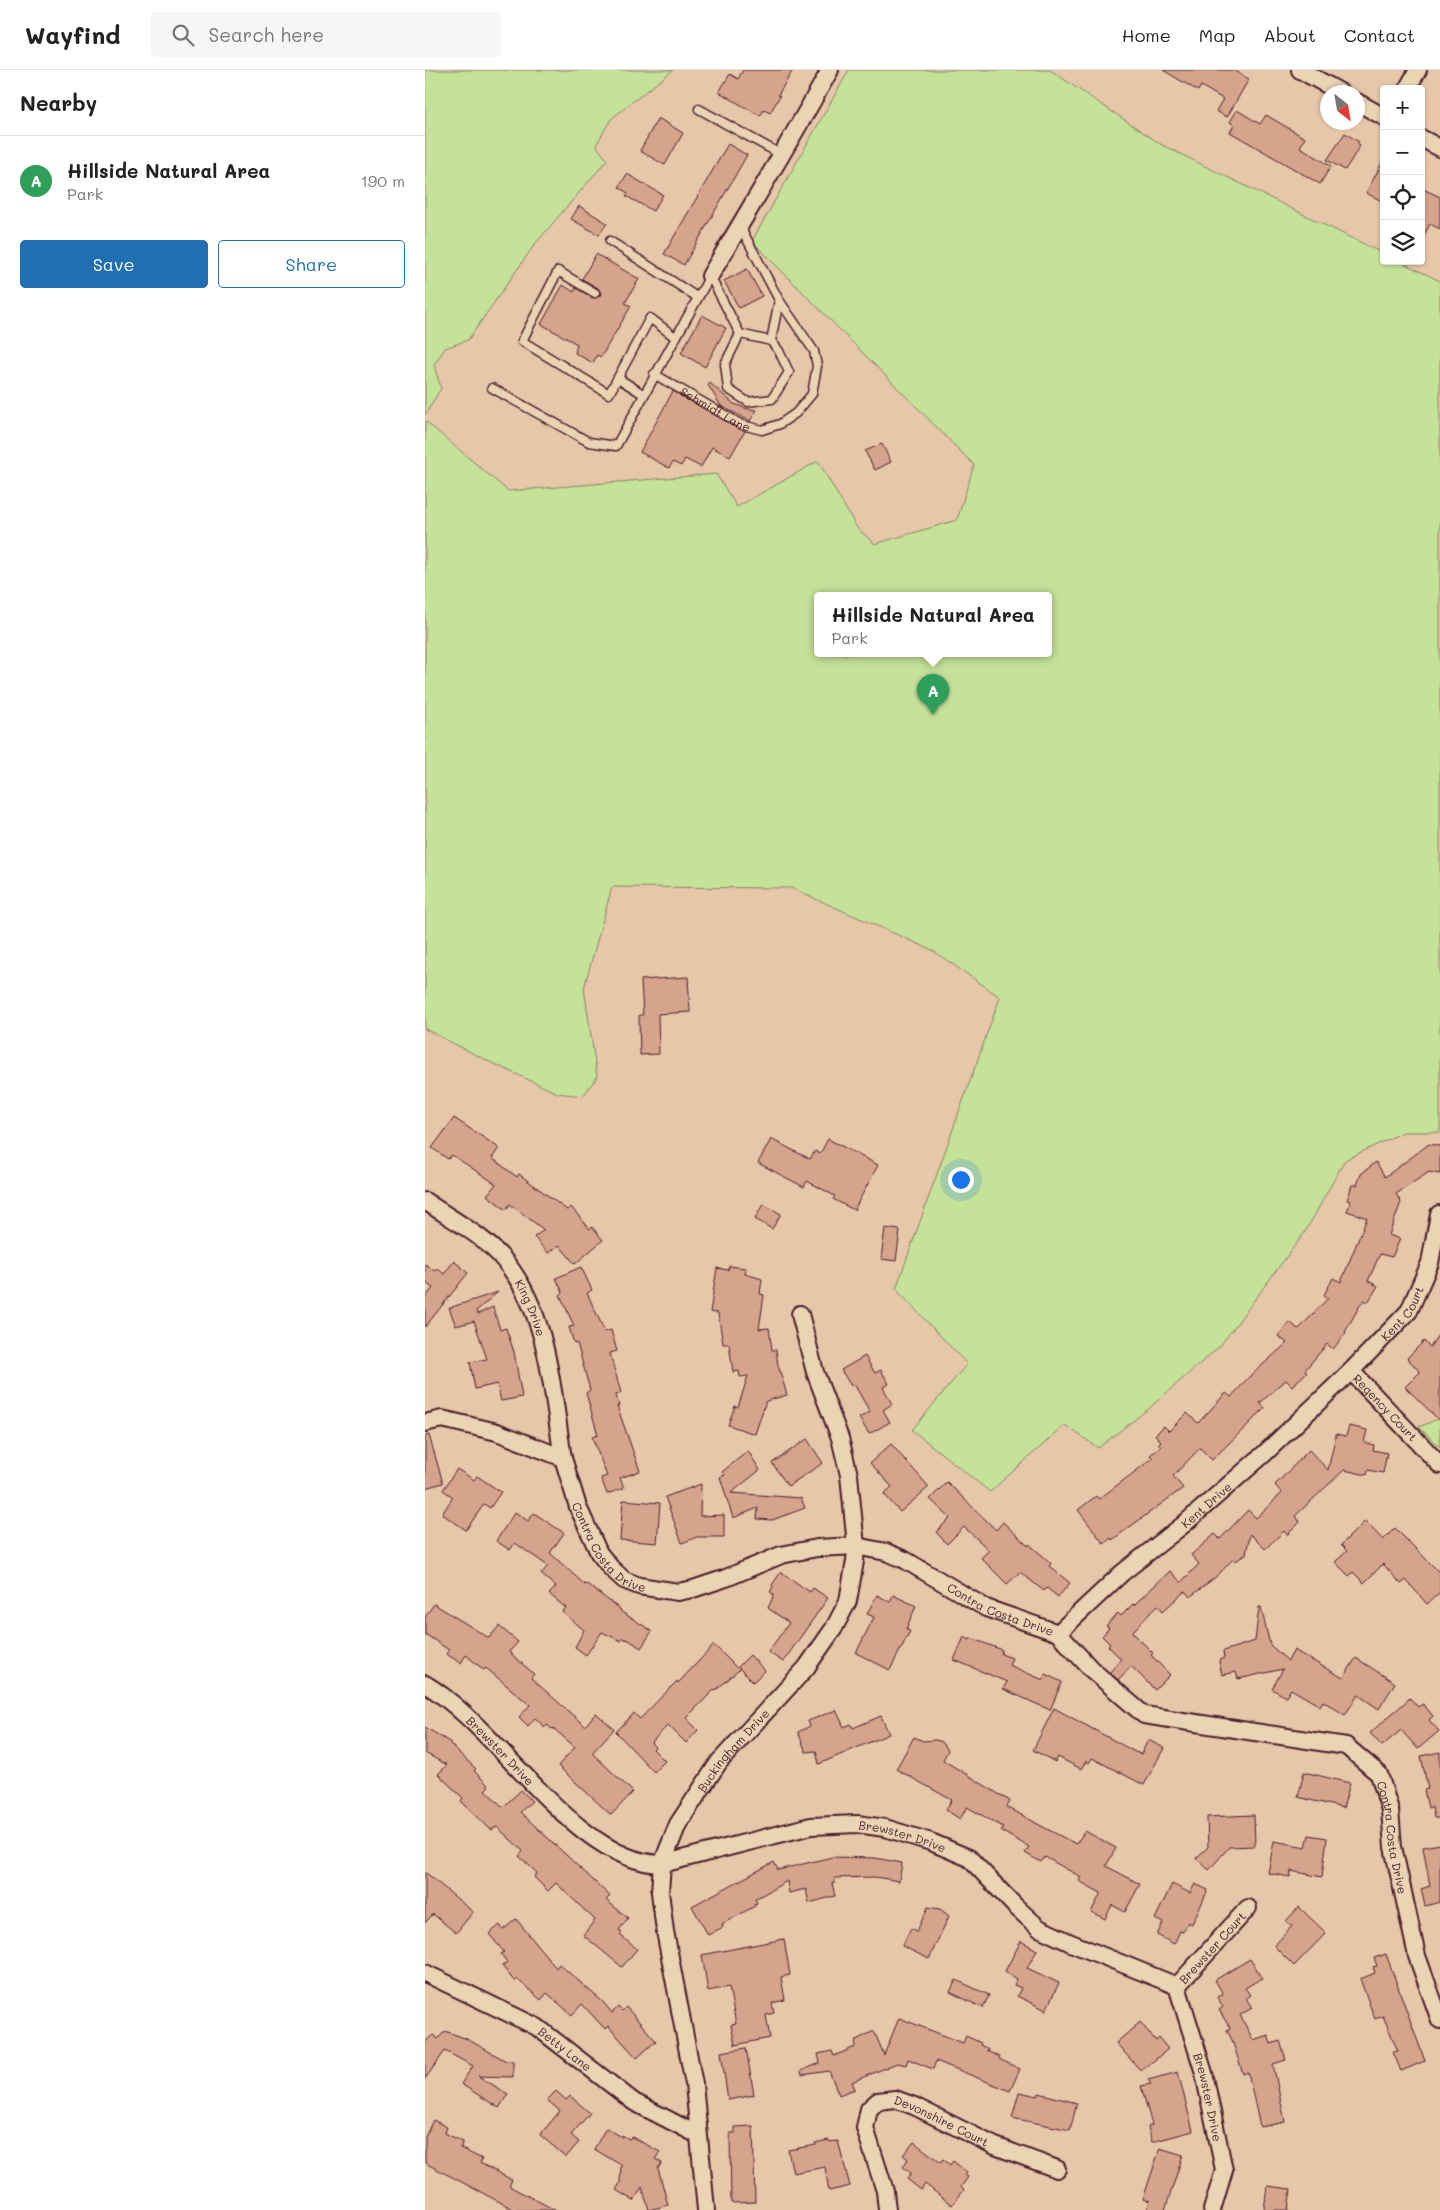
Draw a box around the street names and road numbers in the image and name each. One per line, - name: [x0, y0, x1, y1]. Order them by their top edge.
- street label: Schmidt Lane: [677, 383, 752, 435]
- street label: King Drive: [512, 1276, 549, 1338]
- street label: Kent Court: [1377, 1284, 1427, 1344]
- street label: Regency Court: [1350, 1370, 1421, 1444]
- street label: Kent Drive: [1177, 1478, 1235, 1531]
- street label: Contra Costa Drive: [569, 1500, 647, 1595]
- street label: Contra Costa Drive: [945, 1579, 1056, 1639]
- street label: Buckingham Drive: [693, 1705, 772, 1795]
- street label: Brewster Drive: [463, 1712, 538, 1789]
- street label: Contra Costa Drive: [1374, 1779, 1411, 1895]
- street label: Brewster Drive: [858, 1816, 949, 1856]
- street label: Brewster Court: [1175, 1908, 1249, 1987]
- street label: Betty Lane: [535, 2023, 595, 2075]
- street label: Brewster Drive: [1190, 2051, 1226, 2143]
- street label: Devonshire Court: [892, 2091, 992, 2150]

